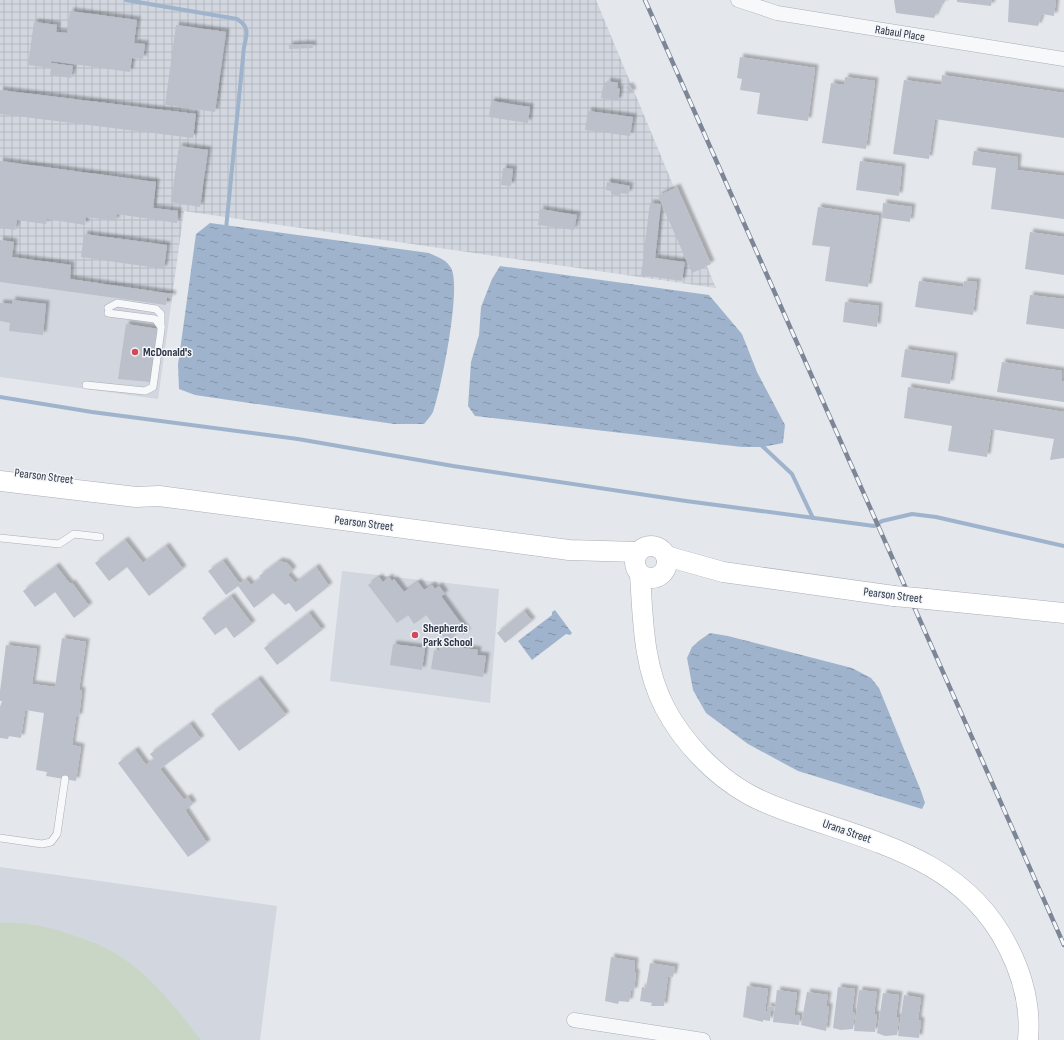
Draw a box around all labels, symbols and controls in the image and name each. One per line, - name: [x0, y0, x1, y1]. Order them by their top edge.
- street label: Rabaul Place: [874, 22, 926, 45]
- place label: McDonald's: [143, 345, 192, 360]
- marker: McDonald's: [130, 347, 140, 357]
- street label: Pearson Street: [14, 465, 75, 488]
- street label: Pearson Street: [334, 512, 395, 535]
- street label: Pearson Street: [863, 584, 924, 607]
- place label: Shepherds Park School: [423, 621, 473, 650]
- marker: Shepherds Park School: [410, 630, 420, 640]
- street label: Urana Street: [820, 816, 874, 847]

